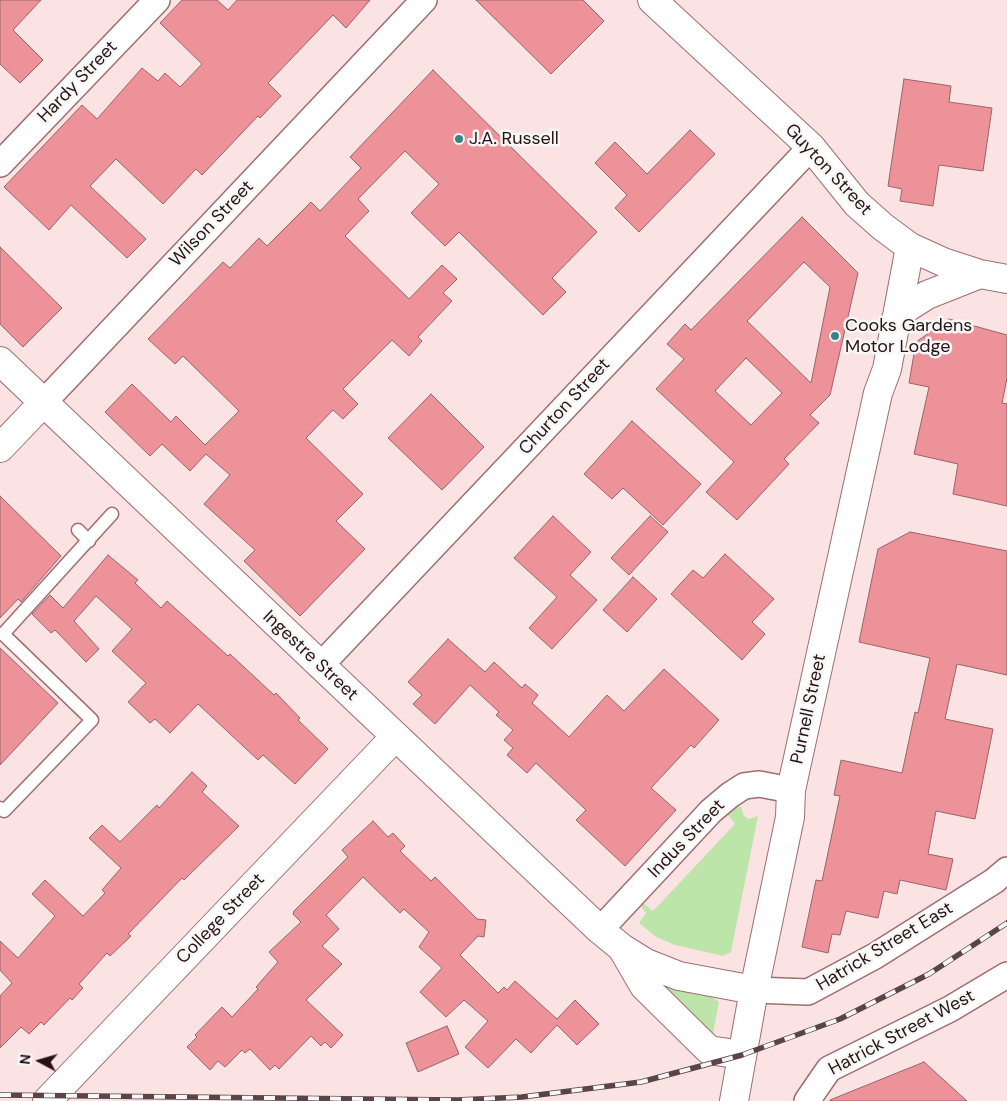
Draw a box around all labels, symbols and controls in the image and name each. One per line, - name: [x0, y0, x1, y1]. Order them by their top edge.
- street label: Hardy Street: [34, 37, 122, 127]
- street label: Guyton Street: [780, 120, 876, 220]
- place label: J.A. Russell: [469, 128, 559, 150]
- marker: J.A. Russell: [453, 133, 465, 145]
- street label: Wilson Street: [165, 176, 259, 272]
- place label: Cooks Gardens Motor Lodge: [845, 315, 972, 358]
- marker: Cooks Gardens Motor Lodge: [829, 330, 841, 342]
- street label: Churton Street: [515, 354, 615, 460]
- street label: Ingestre Street: [258, 606, 362, 706]
- street label: Purnell Street: [787, 652, 831, 766]
- street label: Indus Street: [644, 795, 730, 883]
- street label: College Street: [172, 869, 270, 969]
- street label: Hatrick Street East: [813, 898, 957, 996]
- street label: Hatrick Street West: [825, 985, 979, 1081]
- north arrow: [15, 1036, 65, 1086]
- text: N: [16, 1053, 35, 1065]

